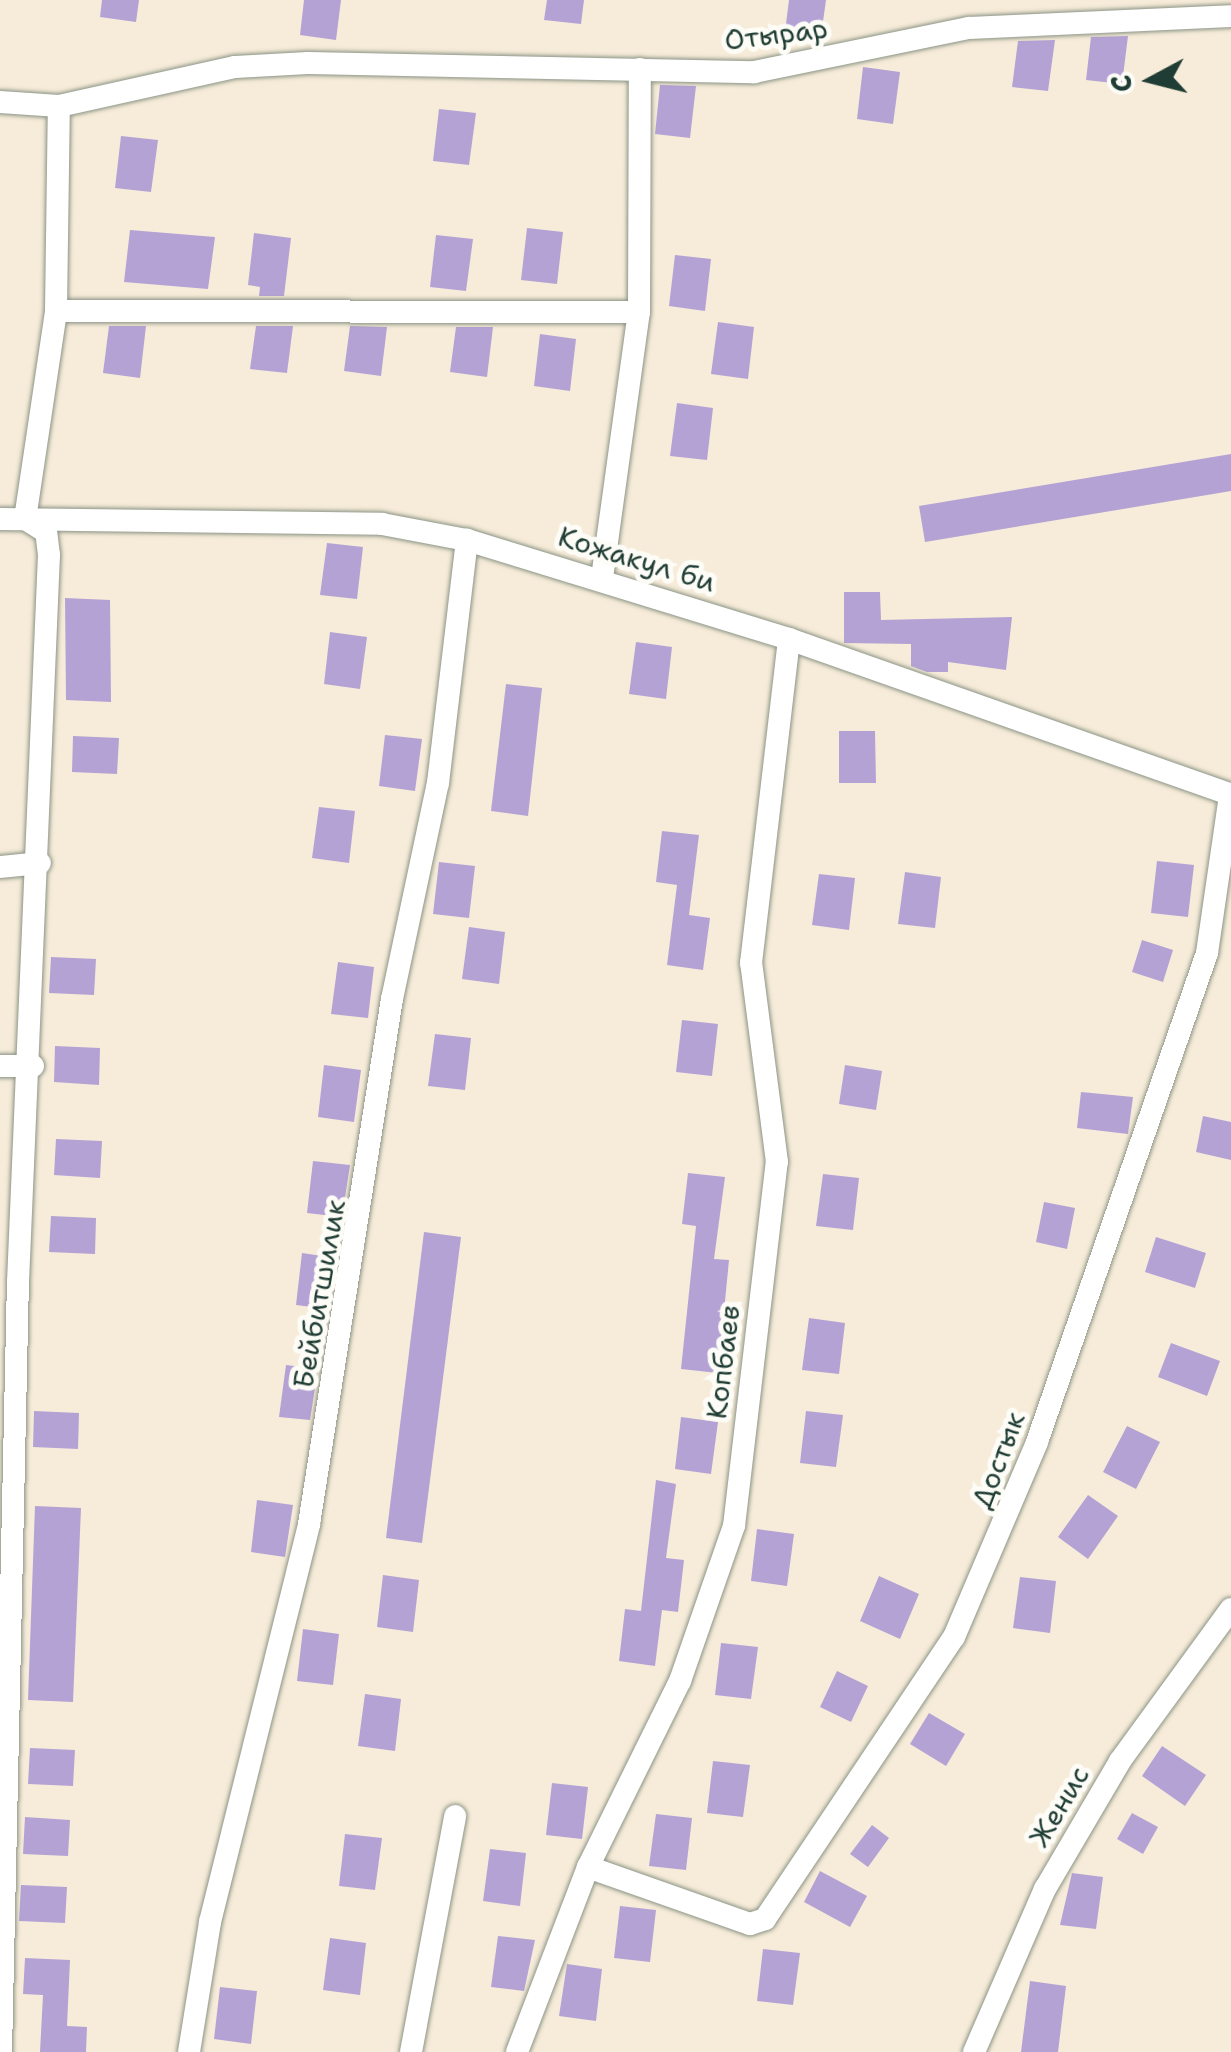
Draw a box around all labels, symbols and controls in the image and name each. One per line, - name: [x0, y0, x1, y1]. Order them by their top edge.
- street label: Отырар: [722, 11, 830, 57]
- north arrow: [1101, 30, 1201, 130]
- text: С: [1101, 73, 1141, 95]
- street label: Кожакул би: [554, 519, 720, 599]
- street label: Бейбитшилик: [286, 1197, 352, 1391]
- street label: Копбаев: [699, 1303, 747, 1421]
- street label: Достык: [964, 1407, 1032, 1513]
- street label: Женис: [1022, 1760, 1096, 1852]

